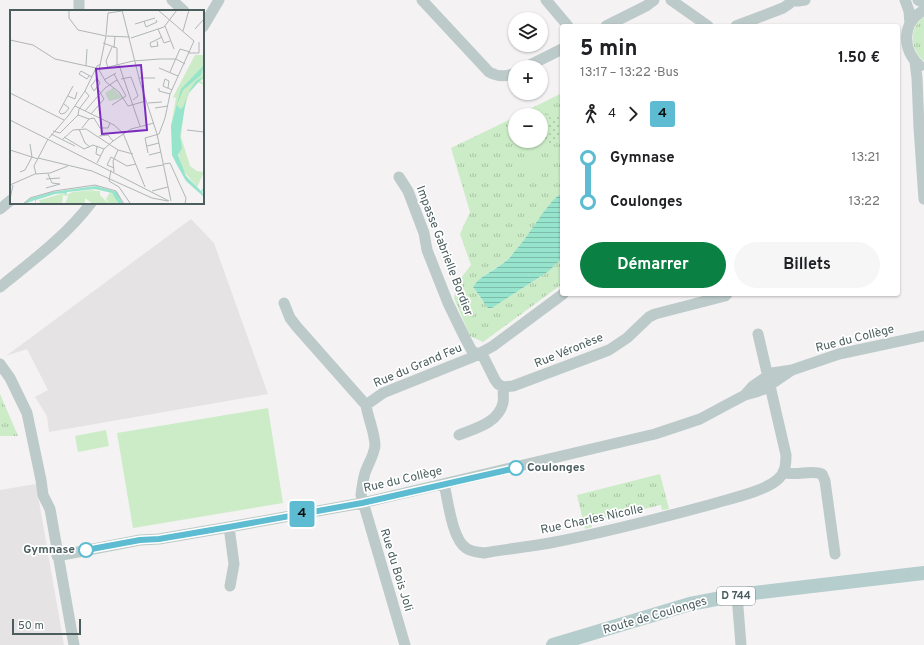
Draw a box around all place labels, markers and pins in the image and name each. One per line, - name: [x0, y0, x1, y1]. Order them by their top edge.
- marker: Coulonges: [508, 460, 524, 476]
- place label: Coulonges: [527, 460, 585, 476]
- place label: Gymnase: [23, 542, 75, 558]
- marker: Gymnase: [78, 542, 94, 558]

